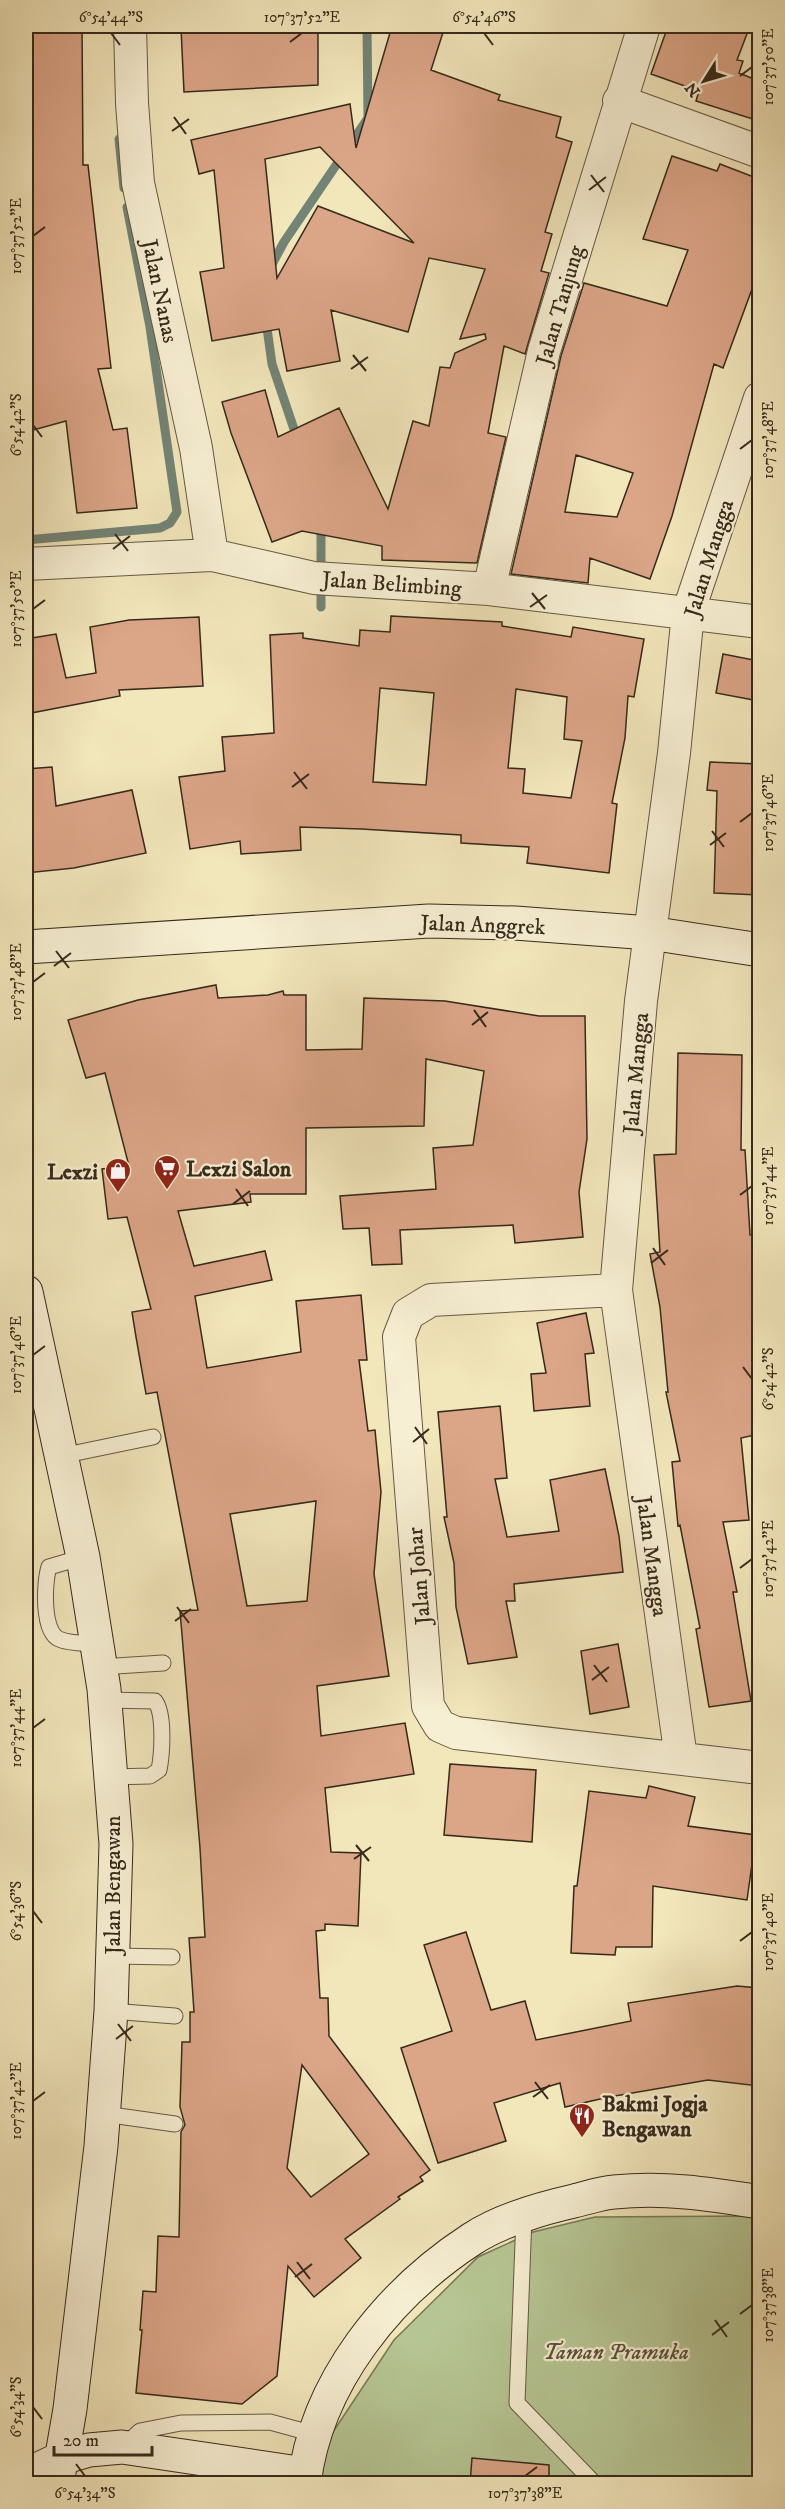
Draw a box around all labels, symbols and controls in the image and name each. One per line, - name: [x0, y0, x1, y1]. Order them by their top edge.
- text: 6°54'44"S: [79, 8, 143, 27]
- text: 107°37'52"E: [264, 8, 341, 27]
- text: 6°54'46"S: [452, 8, 516, 27]
- text: 107°37'50"E: [759, 28, 778, 106]
- north arrow: [674, 51, 734, 111]
- text: N: [681, 78, 705, 101]
- text: 107°37'52"E: [7, 197, 26, 274]
- street label: Jalan Nanas: [135, 235, 184, 345]
- street label: Jalan Tanjung: [530, 242, 591, 370]
- text: 6°54'42"S: [7, 393, 26, 457]
- text: 107°37'48"E: [759, 401, 778, 479]
- street label: Jalan Mangga: [678, 496, 740, 622]
- street label: Jalan Belimbing: [319, 566, 463, 603]
- text: 107°37'50"E: [7, 570, 26, 648]
- text: 107°37'46"E: [759, 774, 778, 852]
- street label: Jalan Anggrek: [418, 910, 546, 941]
- text: 107°37'48"E: [7, 943, 26, 1021]
- street label: Jalan Mangga: [618, 1011, 655, 1137]
- text: 107°37'44"E: [759, 1146, 778, 1225]
- supermarket icon: Lexzi Salon: [152, 1153, 182, 1191]
- shop icon: Lexzi: [103, 1156, 133, 1194]
- place label: Lexzi Salon: [186, 1156, 292, 1183]
- place label: Lexzi: [47, 1159, 98, 1186]
- text: 107°37'46"E: [7, 1316, 26, 1394]
- text: 6°54'42"S: [759, 1347, 778, 1411]
- street label: Jalan Mangga: [629, 1492, 673, 1619]
- text: 107°37'42"E: [759, 1520, 778, 1598]
- street label: Jalan Johar: [402, 1525, 437, 1628]
- text: 107°37'44"E: [7, 1688, 26, 1767]
- street label: Jalan Bengawan: [100, 1815, 127, 1957]
- text: 6°54'36"S: [7, 1881, 26, 1941]
- text: 107°37'40"E: [759, 1892, 778, 1971]
- text: 107°37'42"E: [7, 2062, 26, 2140]
- place label: Bakmi Jogja Bengawan: [602, 2091, 708, 2143]
- restaurant icon: Bakmi Jogja Bengawan: [567, 2101, 597, 2139]
- text: 107°37'38"E: [759, 2267, 778, 2342]
- park label: Taman Pramuka: [543, 2339, 689, 2366]
- text: 6°54'34"S: [7, 2376, 26, 2438]
- scale bar: [54, 2419, 152, 2457]
- text: 20 m: [63, 2430, 99, 2452]
- text: 6°54'34"S: [54, 2484, 116, 2503]
- text: 107°37'38"E: [488, 2484, 563, 2503]

